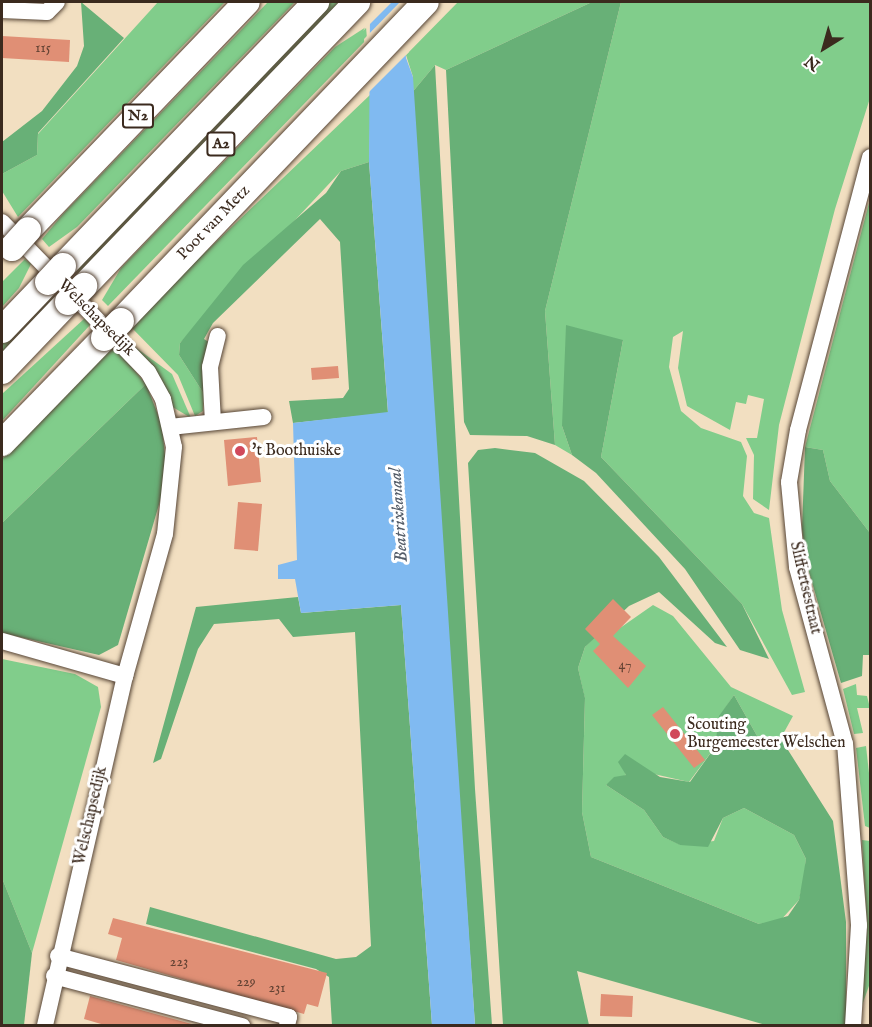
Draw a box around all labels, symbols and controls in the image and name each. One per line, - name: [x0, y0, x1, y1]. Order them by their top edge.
- north arrow: [794, 18, 854, 78]
- house number: 115: [35, 40, 51, 56]
- text: N: [802, 50, 825, 75]
- road number: N2: [122, 104, 154, 128]
- road number: A2: [206, 132, 236, 156]
- street label: Poot van Metz: [174, 182, 254, 264]
- street label: Welschapsedijk: [54, 276, 138, 360]
- place label: 't Boothuiske: [252, 441, 341, 461]
- marker: 't Boothuiske: [233, 444, 247, 458]
- water label: Beatrixkanaal: [386, 467, 414, 563]
- street label: Sliffertsestraat: [785, 540, 825, 636]
- house number: 47: [619, 657, 631, 673]
- place label: Scouting Burgemeester Welschen: [687, 715, 846, 753]
- marker: Scouting Burgemeester Welschen: [668, 727, 682, 741]
- street label: Welschapsedijk: [70, 765, 112, 867]
- house number: 223: [170, 954, 188, 970]
- house number: 229: [236, 974, 256, 990]
- house number: 231: [268, 980, 286, 996]

